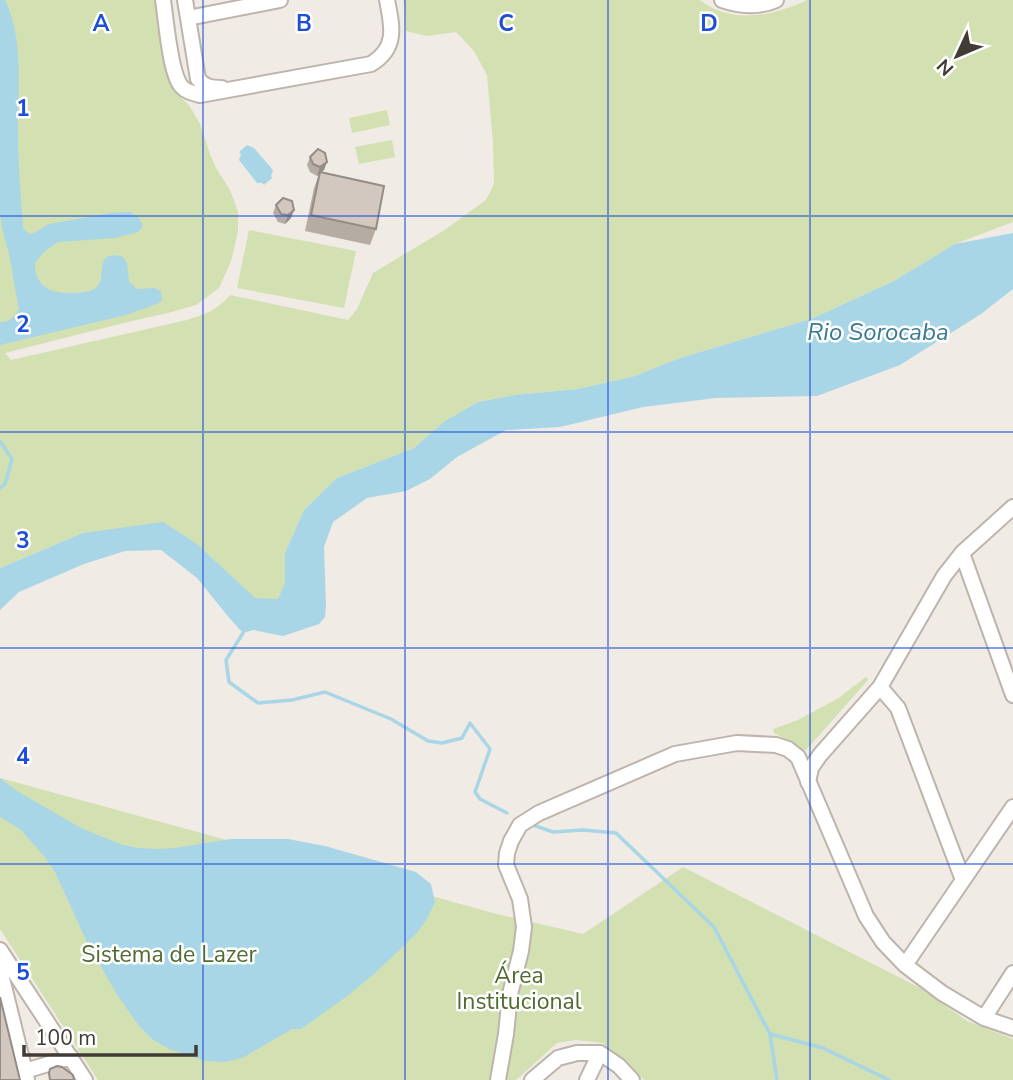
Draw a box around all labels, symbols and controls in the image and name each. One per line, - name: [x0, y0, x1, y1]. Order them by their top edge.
- text: A: [92, 8, 110, 39]
- text: B: [296, 8, 312, 39]
- text: C: [498, 8, 514, 39]
- text: D: [700, 8, 718, 39]
- north arrow: [922, 21, 992, 91]
- text: N: [931, 53, 960, 81]
- text: 1: [16, 93, 30, 124]
- text: 2: [16, 309, 30, 340]
- water label: Rio Sorocaba: [807, 316, 949, 348]
- text: 3: [16, 525, 30, 556]
- text: 4: [16, 741, 30, 772]
- park label: Sistema de Lazer: [81, 939, 258, 970]
- text: 5: [16, 957, 30, 988]
- park label: Área Institucional: [456, 960, 582, 1017]
- scale bar: [24, 1014, 196, 1058]
- text: 100 m: [35, 1024, 96, 1052]

